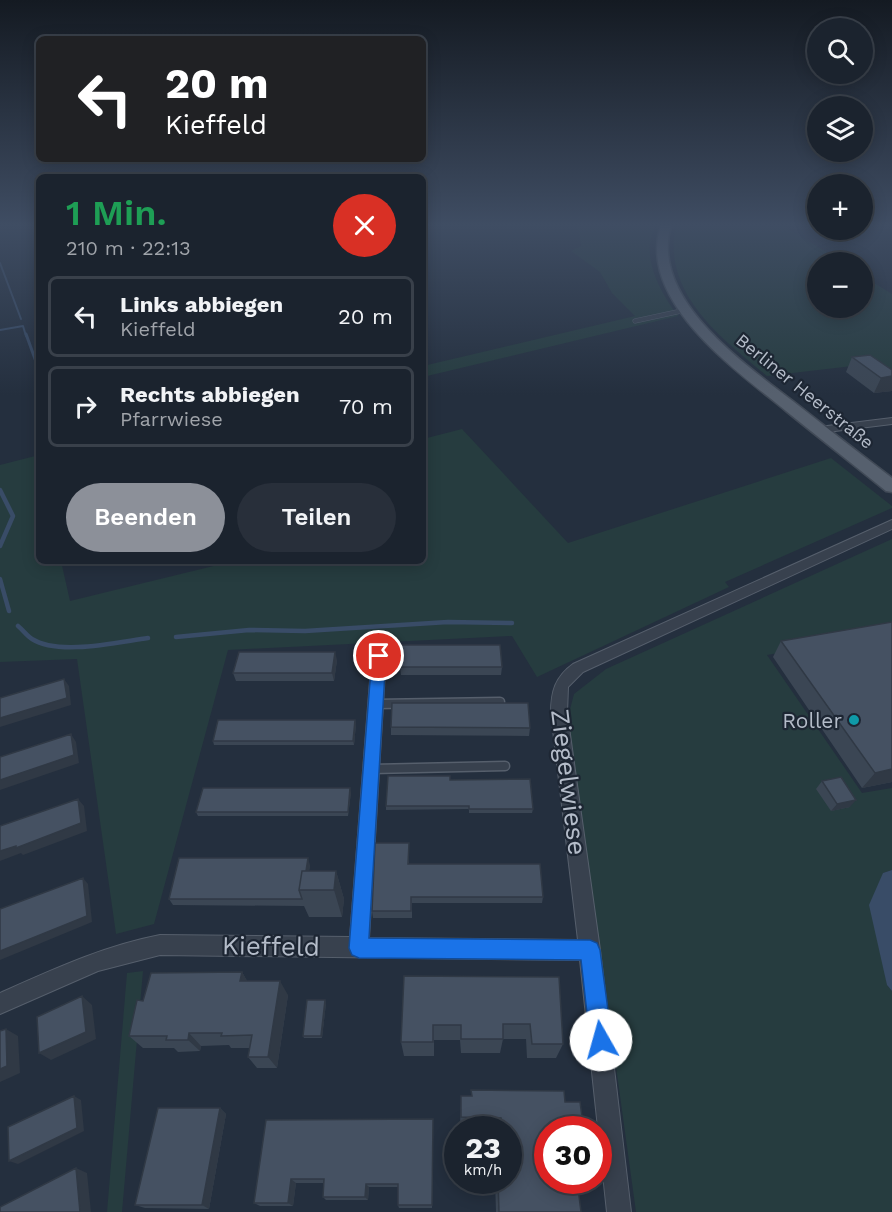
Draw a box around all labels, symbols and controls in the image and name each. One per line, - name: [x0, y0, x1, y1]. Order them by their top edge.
- map controls: [807, 18, 873, 318]
- button: search: [807, 18, 873, 84]
- text: 20 m: [165, 59, 269, 108]
- icon: left: [66, 60, 144, 138]
- button: layers: [807, 96, 873, 162]
- text: Kieffeld: [165, 109, 267, 141]
- button: +: [807, 174, 873, 240]
- text: 1 Min.: [66, 192, 167, 234]
- button: close: [333, 194, 396, 257]
- text: 210 m · 22:13: [66, 236, 191, 260]
- button: −: [807, 252, 873, 318]
- text: Links abbiegen: [120, 292, 283, 317]
- icon: left: [69, 300, 102, 333]
- text: 20 m: [338, 304, 393, 329]
- text: Kieffeld: [120, 317, 196, 341]
- street label: Berliner Heerstraße: [732, 329, 878, 453]
- text: Rechts abbiegen: [120, 382, 300, 407]
- icon: right: [69, 390, 102, 423]
- text: 70 m: [339, 394, 393, 419]
- text: Pfarrwiese: [120, 407, 223, 431]
- button: Beenden: [66, 483, 225, 552]
- button: Teilen: [237, 483, 396, 552]
- pin: [353, 630, 404, 681]
- icon: arrive: [362, 639, 395, 672]
- street label: Ziegelwiese: [545, 707, 593, 857]
- place label: Roller: [782, 708, 842, 733]
- marker: Roller: [847, 713, 861, 727]
- street label: Kieffeld: [222, 930, 320, 962]
- position arrow: [569, 1008, 633, 1072]
- speed limit sign: 30: [534, 1116, 612, 1194]
- text: 23: [465, 1130, 501, 1165]
- text: km/h: [464, 1161, 502, 1179]

